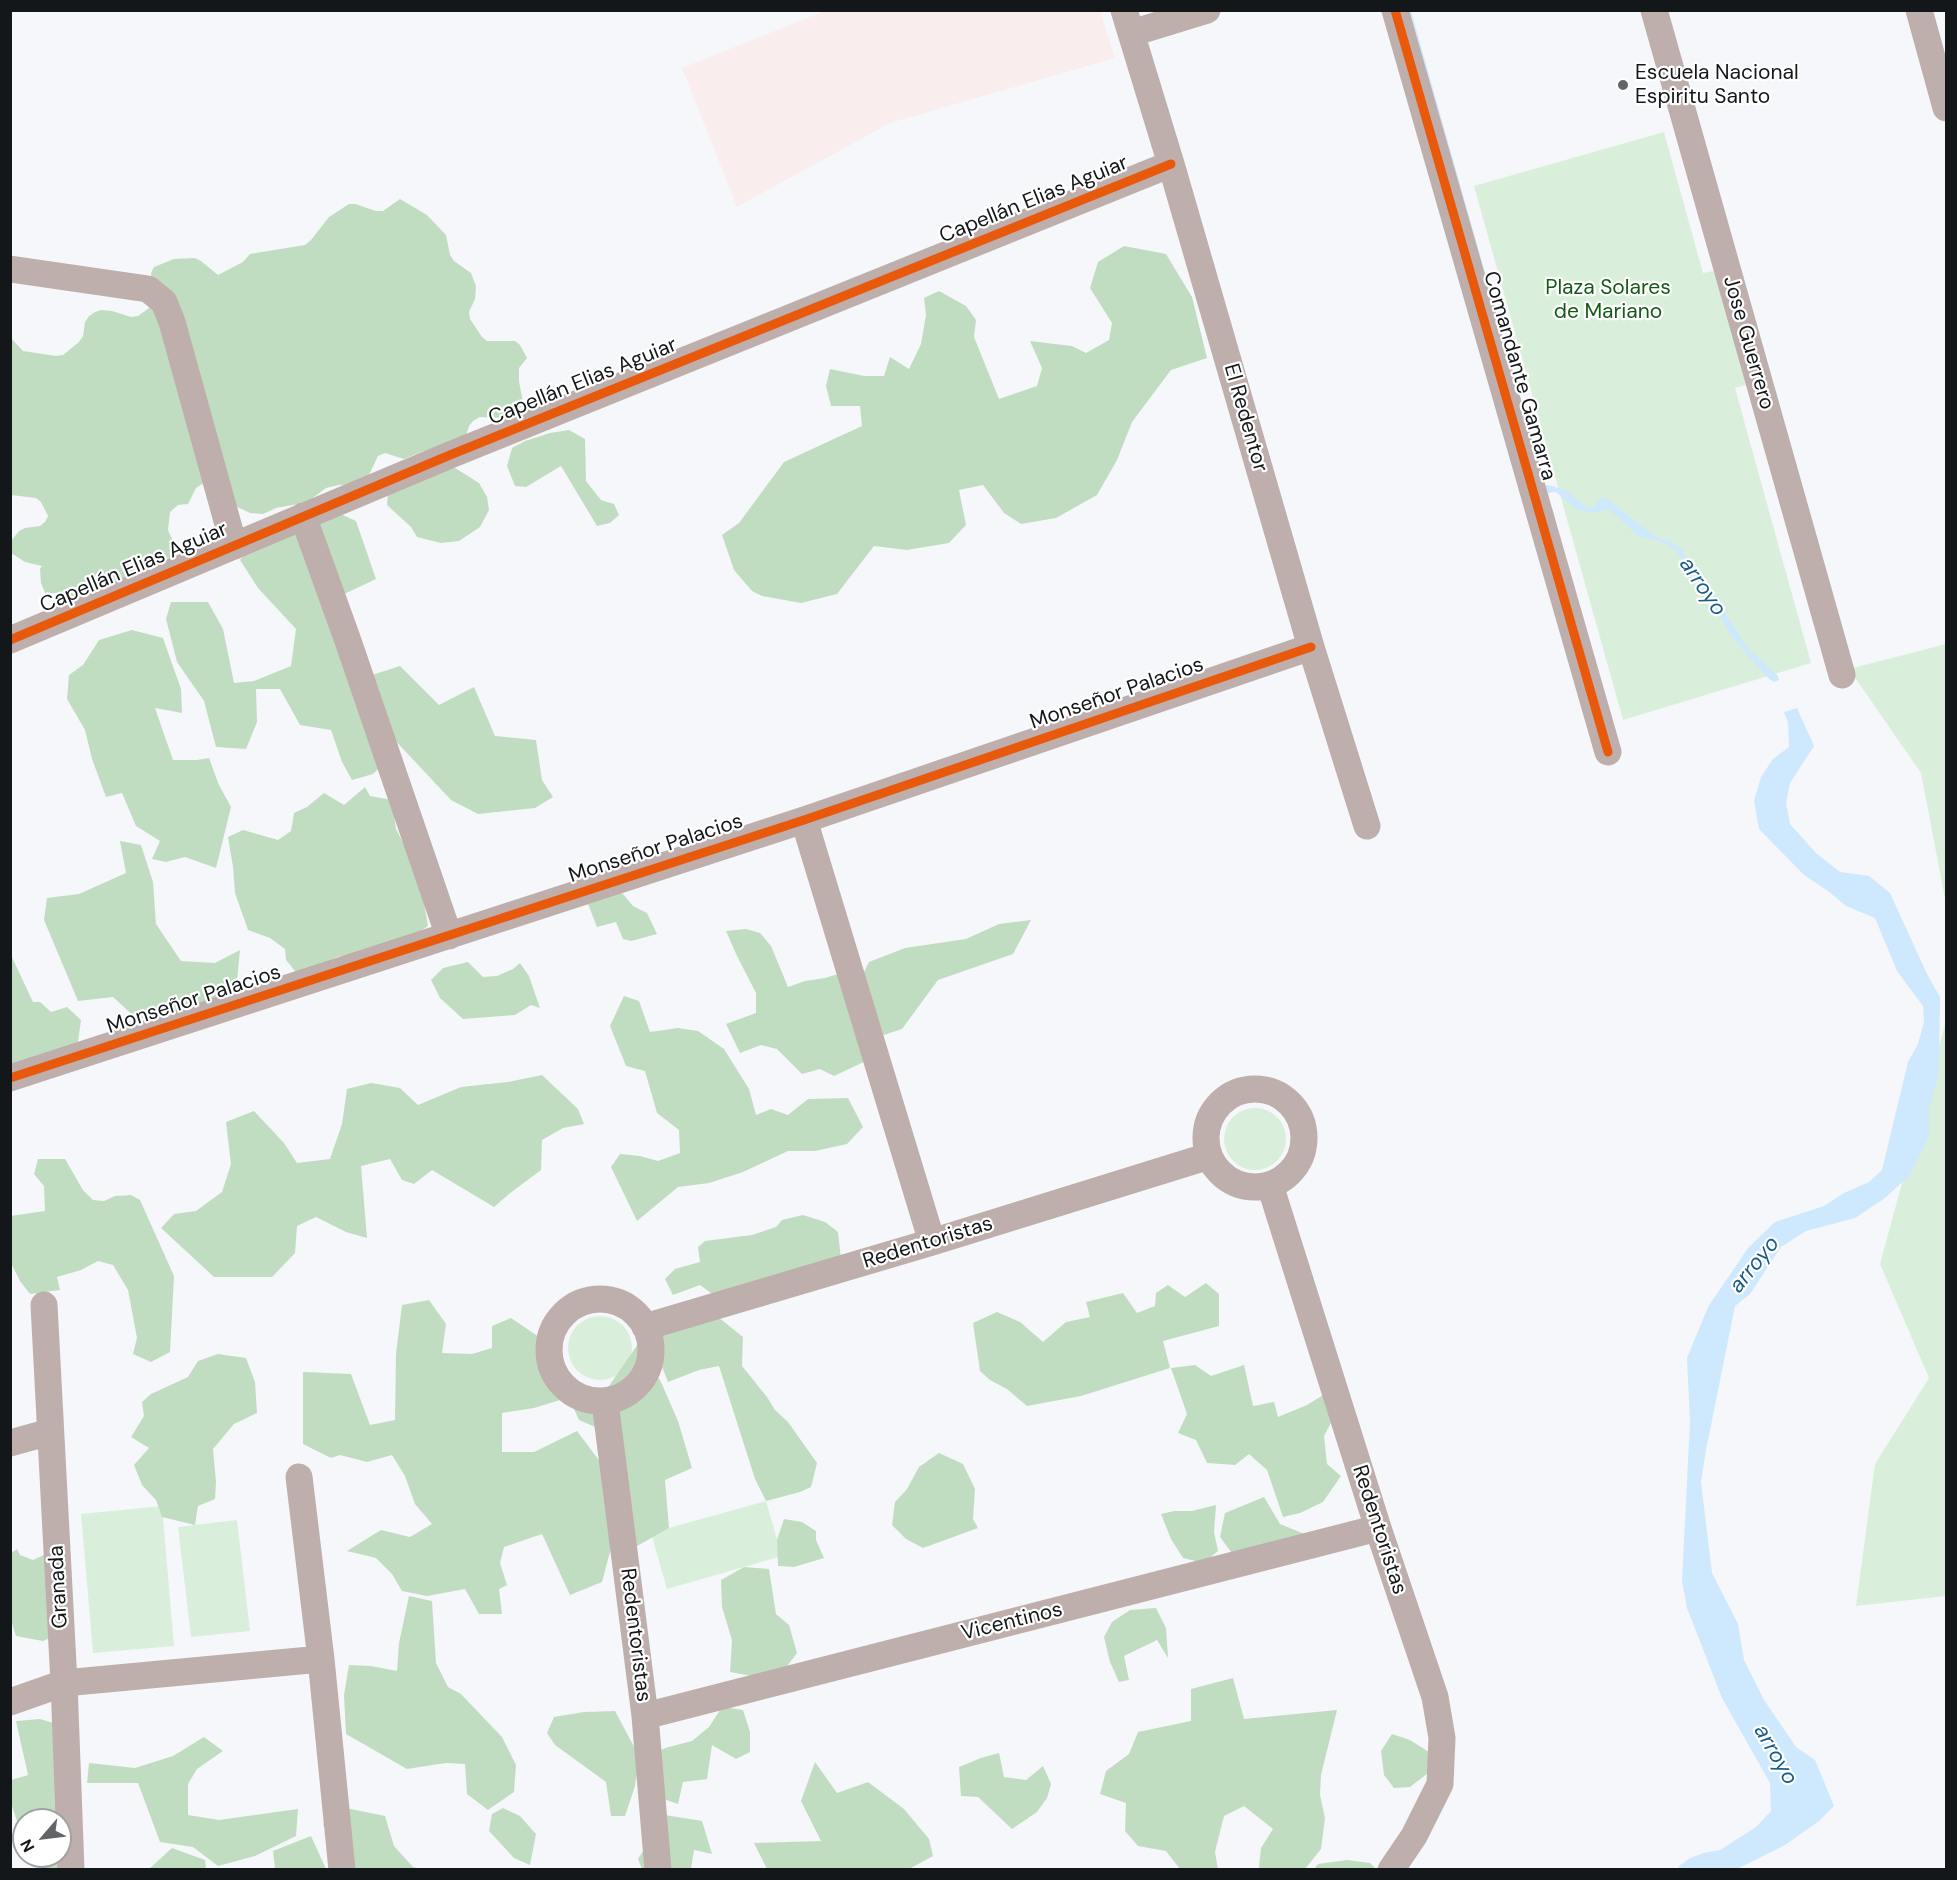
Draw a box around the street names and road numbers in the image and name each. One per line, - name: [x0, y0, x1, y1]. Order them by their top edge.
- street label: Capellán Elias Aguiar: [936, 151, 1132, 249]
- street label: Comandante Gamarra: [1477, 269, 1561, 483]
- street label: Jose Guerrero: [1717, 273, 1779, 413]
- street label: Capellán Elias Aguiar: [485, 333, 681, 431]
- street label: El Redentor: [1218, 361, 1272, 475]
- street label: Capellán Elias Aguiar: [37, 517, 231, 619]
- street label: Monseñor Palacios: [1027, 652, 1207, 736]
- street label: Monseñor Palacios: [566, 809, 746, 889]
- street label: Monseñor Palacios: [104, 960, 284, 1040]
- street label: Redentoristas: [860, 1211, 996, 1275]
- street label: Redentoristas: [1346, 1462, 1412, 1598]
- street label: Granada: [44, 1545, 74, 1629]
- street label: Redentoristas: [614, 1567, 656, 1703]
- street label: Vicentinos: [959, 1597, 1065, 1647]

